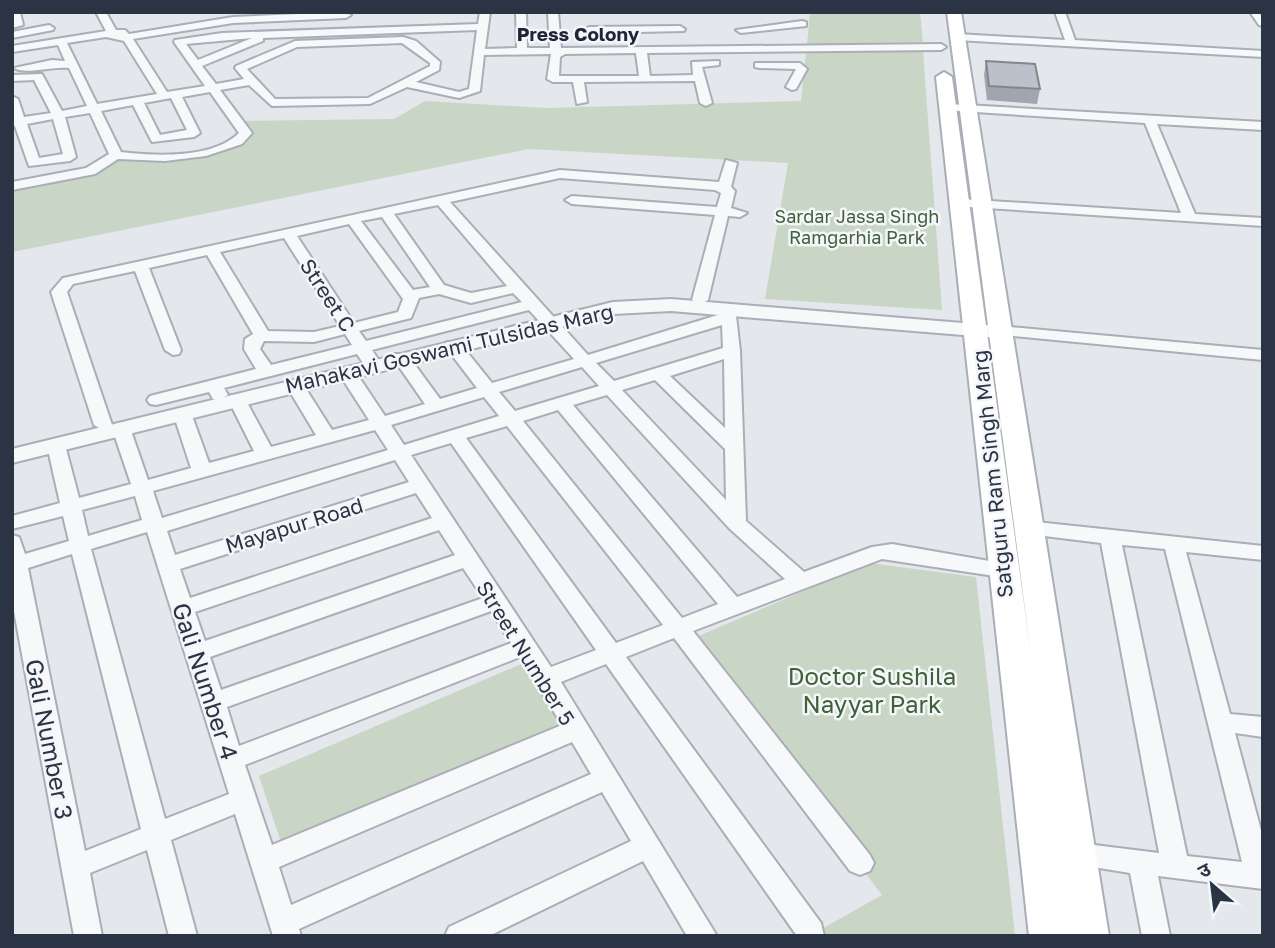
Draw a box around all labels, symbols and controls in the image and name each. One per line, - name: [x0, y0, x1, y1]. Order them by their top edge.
- district label: Press Colony: [517, 22, 640, 45]
- park label: Sardar Jassa Singh Ramgarhia Park: [775, 205, 939, 248]
- street label: Street C: [295, 254, 361, 336]
- street label: Mahakavi Goswami Tulsidas Marg: [282, 298, 616, 398]
- street label: Satguru Ram Singh Marg: [966, 349, 1018, 599]
- street label: Mayapur Road: [222, 492, 366, 558]
- street label: Street Number 5: [471, 576, 581, 730]
- street label: Gali Number 4: [167, 599, 245, 763]
- street label: Gali Number 3: [20, 656, 80, 822]
- park label: Doctor Sushila Nayyar Park: [788, 661, 956, 718]
- north arrow: [1177, 850, 1247, 920]
- text: उ: [1193, 856, 1215, 882]

